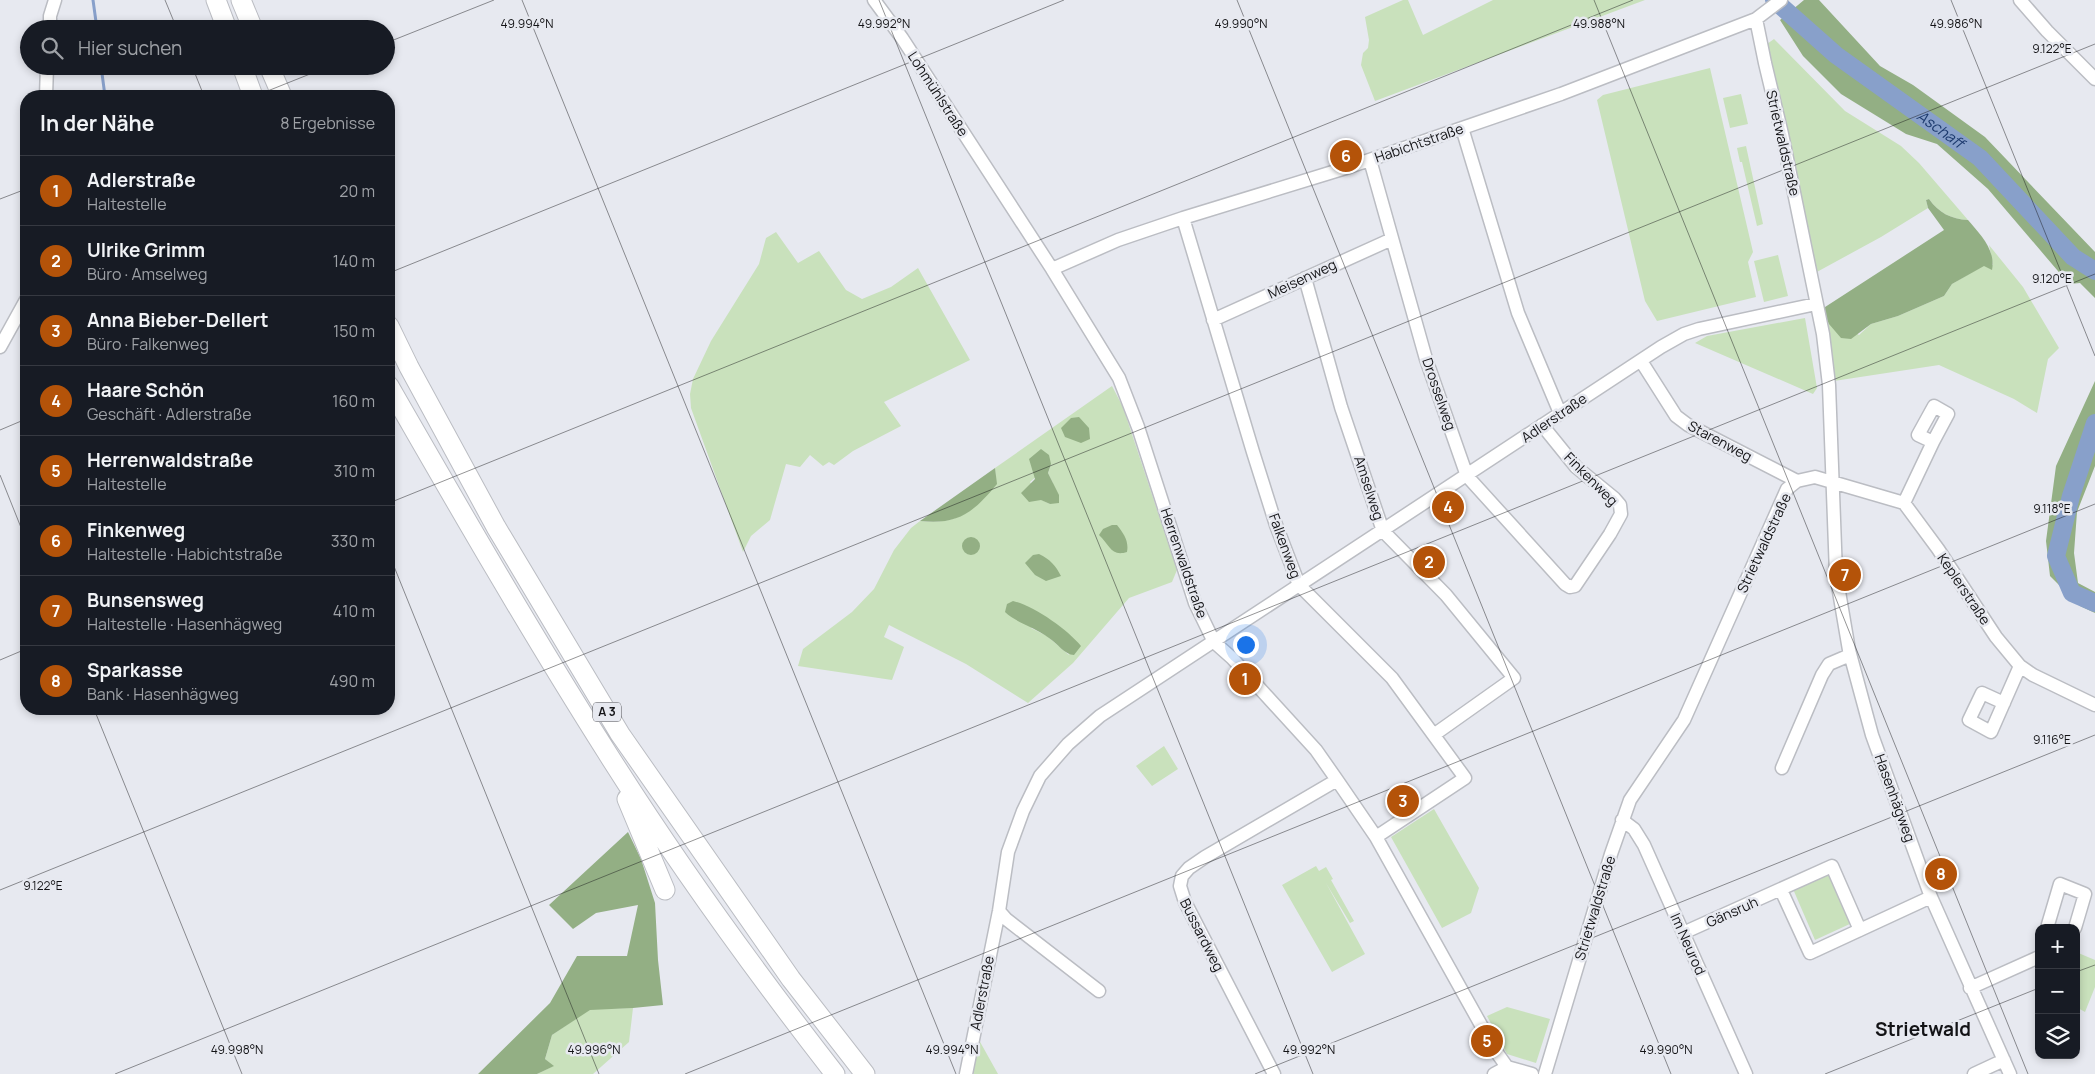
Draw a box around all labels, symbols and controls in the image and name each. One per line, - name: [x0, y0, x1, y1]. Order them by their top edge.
- text: 49.994°N: [501, 15, 553, 32]
- text: 49.992°N: [858, 15, 910, 32]
- text: 49.990°N: [1214, 15, 1268, 32]
- text: 49.988°N: [1573, 15, 1625, 32]
- text: 49.986°N: [1930, 15, 1982, 32]
- search box: [20, 20, 395, 75]
- icon: search: [38, 34, 66, 62]
- text: Hier suchen: [78, 35, 182, 61]
- text: 9.122°E: [2032, 40, 2072, 57]
- street label: Lohmühlstraße: [904, 48, 973, 140]
- street label: Strietwaldstraße: [1762, 88, 1805, 198]
- water label: Aschaff: [1913, 105, 1971, 155]
- text: In der Nähe: [40, 109, 154, 137]
- text: 8 Ergebnisse: [280, 112, 375, 134]
- street label: Habichtstraße: [1372, 118, 1466, 167]
- pin: 6: [1330, 137, 1362, 175]
- text: Adlerstraße: [87, 167, 196, 193]
- text: 1: [52, 180, 60, 202]
- text: 20 m: [339, 180, 375, 202]
- text: Haltestelle: [87, 193, 167, 215]
- text: Ulrike Grimm: [87, 237, 205, 263]
- text: 2: [51, 250, 61, 272]
- text: 140 m: [333, 250, 375, 272]
- street label: Meisenweg: [1264, 254, 1339, 303]
- text: Büro · Amselweg: [87, 263, 207, 285]
- text: 9.120°E: [2032, 270, 2072, 287]
- text: Anna Bieber-Dellert: [87, 307, 268, 333]
- text: 3: [51, 320, 61, 342]
- text: 150 m: [333, 320, 375, 342]
- text: Büro · Falkenweg: [87, 333, 209, 355]
- street label: Drosselweg: [1418, 355, 1461, 433]
- text: Haare Schön: [87, 377, 204, 403]
- street label: Adlerstraße: [1517, 389, 1590, 447]
- text: 4: [51, 390, 61, 412]
- text: 160 m: [332, 390, 375, 412]
- text: Geschäft · Adlerstraße: [87, 403, 252, 425]
- street label: Starenweg: [1685, 416, 1756, 465]
- text: Herrenwaldstraße: [87, 447, 253, 473]
- street label: Finkenweg: [1560, 448, 1622, 510]
- street label: Amselweg: [1350, 453, 1389, 522]
- text: 5: [51, 460, 61, 482]
- text: 310 m: [333, 460, 375, 482]
- text: Haltestelle: [87, 473, 167, 495]
- pin: 4: [1432, 488, 1464, 526]
- street label: Strietwaldstraße: [1732, 490, 1795, 596]
- text: 9.118°E: [2033, 500, 2071, 517]
- street label: Herrenwaldstraße: [1157, 505, 1212, 621]
- street label: Falkenweg: [1265, 511, 1306, 581]
- text: Finkenweg: [87, 517, 185, 543]
- text: 6: [51, 530, 61, 552]
- text: 330 m: [331, 530, 375, 552]
- text: Haltestelle · Habichtstraße: [87, 543, 283, 565]
- pin: 2: [1413, 543, 1445, 581]
- street label: Keplerstraße: [1934, 549, 1995, 628]
- pin: 7: [1829, 556, 1861, 594]
- text: Bunsensweg: [87, 587, 204, 613]
- text: 7: [52, 600, 60, 622]
- text: 410 m: [333, 600, 375, 622]
- text: Haltestelle · Hasenhägweg: [87, 613, 282, 635]
- your location: [1233, 632, 1259, 658]
- text: Sparkasse: [87, 657, 183, 683]
- pin: 1: [1229, 660, 1261, 698]
- text: 8: [51, 670, 61, 692]
- text: 490 m: [329, 670, 375, 692]
- text: Bank · Hasenhägweg: [87, 683, 239, 705]
- road number: A 3: [593, 702, 621, 722]
- text: 9.116°E: [2033, 731, 2071, 748]
- street label: Hasenhägweg: [1871, 751, 1920, 844]
- pin: 3: [1387, 782, 1419, 820]
- street label: Strietwaldstraße: [1570, 853, 1619, 962]
- pin: 8: [1925, 855, 1957, 893]
- text: 9.122°E: [23, 877, 63, 894]
- street label: Gänsruh: [1703, 892, 1761, 931]
- street label: Bussardweg: [1176, 895, 1229, 975]
- street label: Im Neurod: [1666, 910, 1710, 978]
- map controls: [2035, 924, 2080, 1059]
- button: +: [2035, 924, 2080, 969]
- street label: Adlerstraße: [965, 954, 998, 1032]
- button: −: [2035, 969, 2080, 1014]
- button: layers: [2035, 1014, 2080, 1059]
- district label: Strietwald: [1875, 1016, 1971, 1042]
- pin: 5: [1471, 1022, 1503, 1060]
- text: 49.998°N: [211, 1041, 263, 1058]
- text: 49.996°N: [567, 1041, 621, 1058]
- text: 49.994°N: [926, 1041, 978, 1058]
- text: 49.992°N: [1283, 1041, 1335, 1058]
- text: 49.990°N: [1639, 1041, 1693, 1058]

